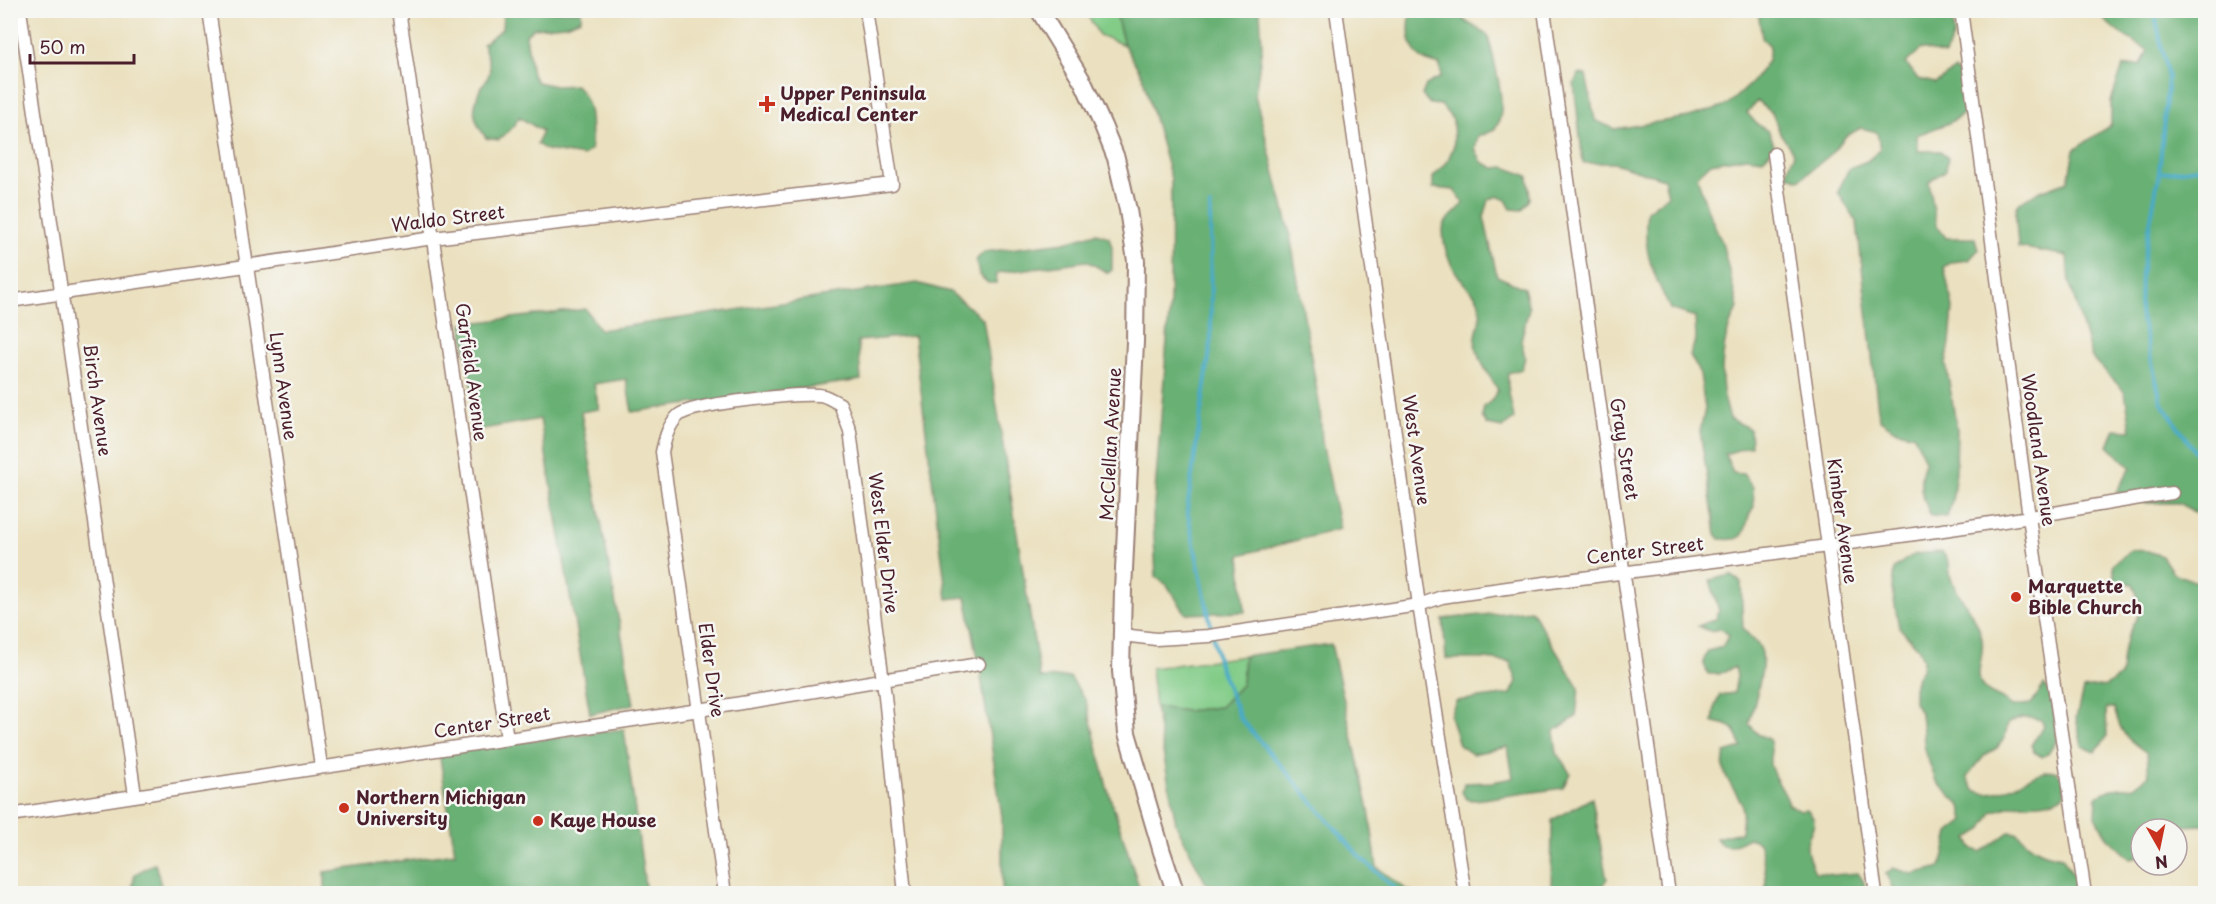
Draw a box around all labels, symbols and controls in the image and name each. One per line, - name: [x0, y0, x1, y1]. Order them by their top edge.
- scale bar: [30, 27, 134, 65]
- text: 50 m: [39, 33, 86, 60]
- place label: Upper Peninsula Medical Center: [780, 79, 926, 127]
- marker: Upper Peninsula Medical Center: [758, 95, 776, 113]
- street label: Waldo Street: [390, 197, 506, 238]
- street label: Garfield Avenue: [449, 301, 496, 443]
- street label: Lynn Avenue: [264, 330, 305, 442]
- street label: Birch Avenue: [77, 342, 120, 458]
- street label: McClellan Avenue: [1092, 366, 1127, 521]
- street label: Woodland Avenue: [2015, 372, 2064, 528]
- street label: West Avenue: [1396, 393, 1439, 507]
- street label: Gray Street: [1604, 396, 1647, 502]
- street label: Kimber Avenue: [1821, 456, 1866, 585]
- street label: West Elder Drive: [862, 471, 907, 615]
- street label: Center Street: [1585, 529, 1705, 570]
- place label: Marquette Bible Church: [2028, 572, 2142, 620]
- marker: Marquette Bible Church: [2009, 590, 2023, 604]
- street label: Elder Drive: [692, 621, 732, 719]
- street label: Center Street: [431, 699, 552, 744]
- place label: Northern Michigan University: [356, 783, 526, 831]
- marker: Northern Michigan University: [337, 801, 351, 815]
- place label: Kaye House: [550, 806, 656, 833]
- marker: Kaye House: [531, 814, 545, 828]
- north arrow: [2129, 817, 2189, 877]
- text: N: [2153, 850, 2170, 876]

